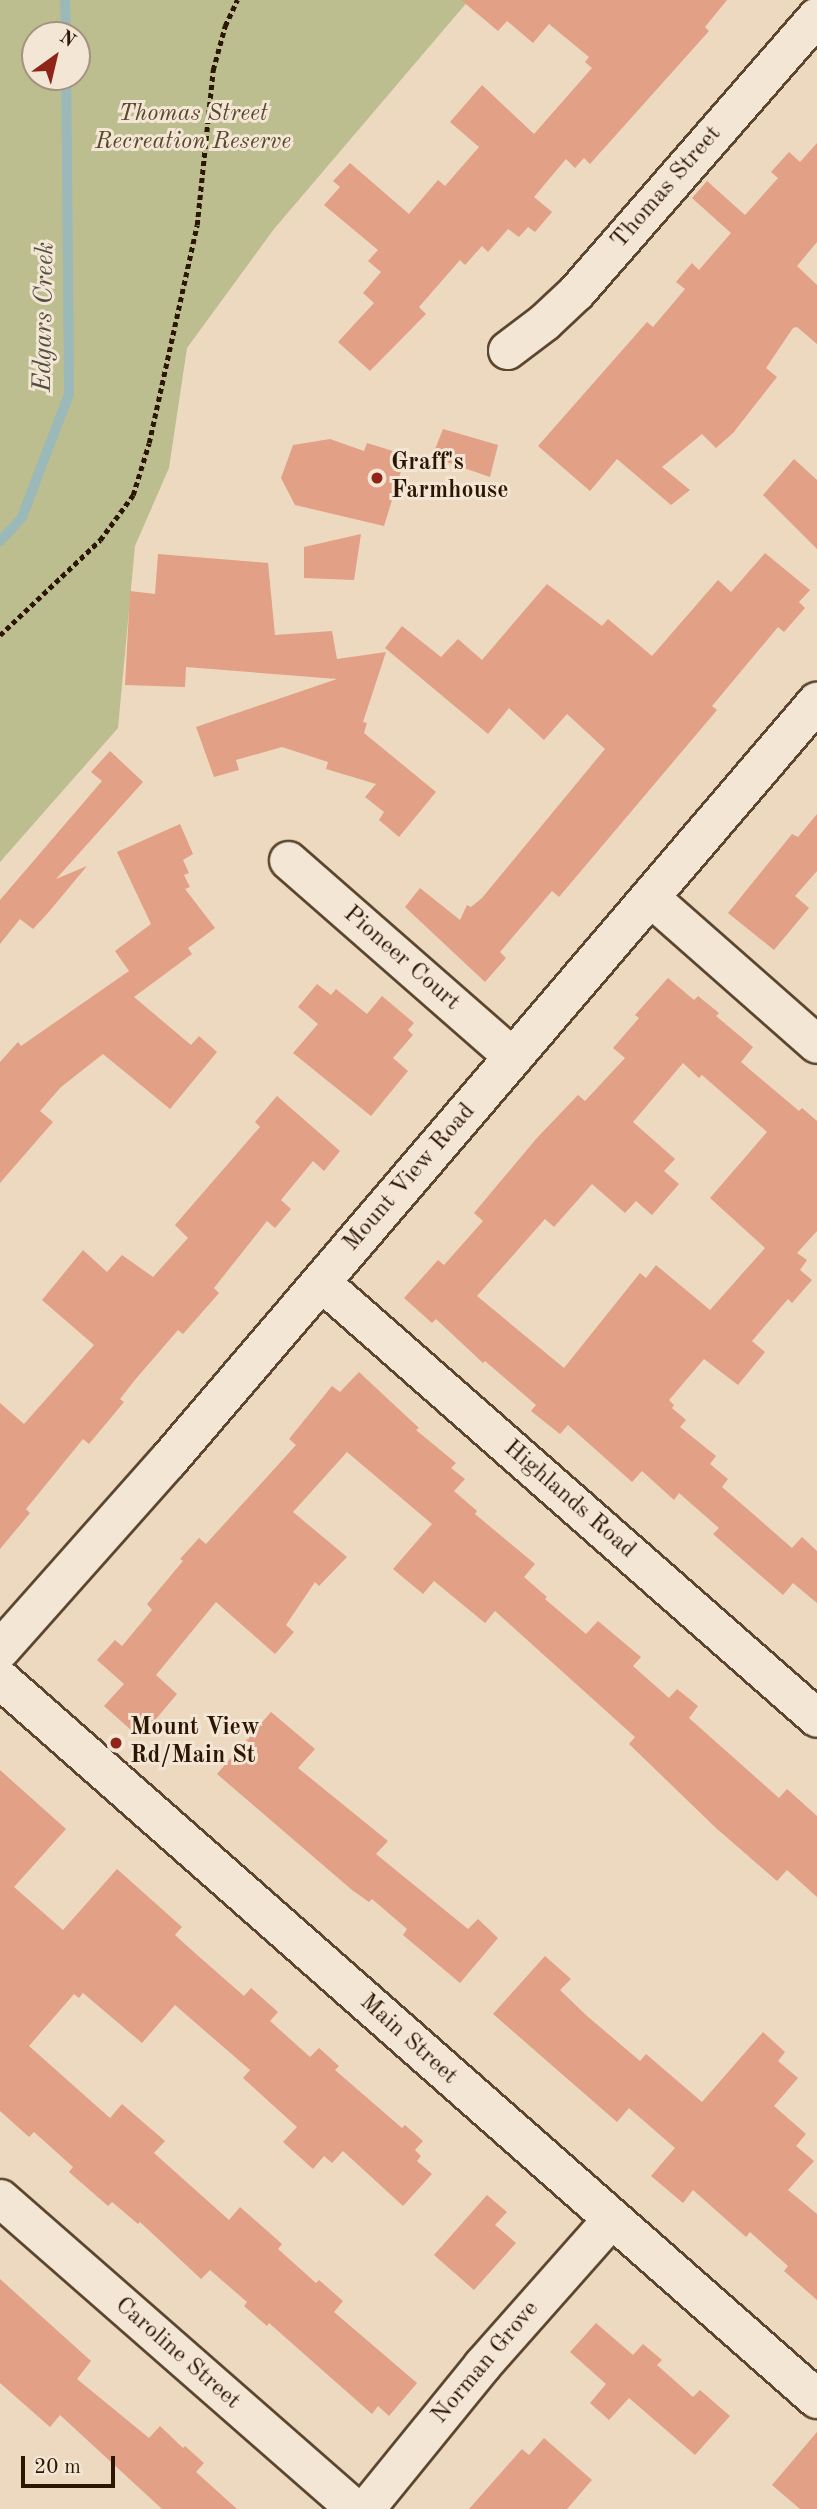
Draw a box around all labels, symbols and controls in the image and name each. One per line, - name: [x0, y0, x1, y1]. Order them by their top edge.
- north arrow: [21, 21, 91, 91]
- text: N: [56, 28, 78, 52]
- park label: Thomas Street Recreation Reserve: [95, 101, 291, 157]
- street label: Thomas Street: [606, 121, 728, 255]
- water label: Edgars Creek: [28, 242, 62, 392]
- place label: Graff's Farmhouse: [391, 450, 509, 506]
- marker: Graff's Farmhouse: [369, 470, 385, 486]
- street label: Pioneer Court: [337, 900, 465, 1018]
- street label: Mount View Road: [338, 1098, 482, 1258]
- street label: Highlands Road: [497, 1435, 641, 1565]
- place label: Mount View Rd/Main St: [130, 1715, 260, 1771]
- marker: Mount View Rd/Main St: [108, 1735, 124, 1751]
- street label: Main Street: [353, 1989, 463, 2091]
- street label: Caroline Street: [108, 2292, 246, 2416]
- street label: Norman Grove: [426, 2296, 546, 2430]
- scale bar: [24, 2442, 119, 2486]
- text: 20 m: [34, 2457, 81, 2478]

